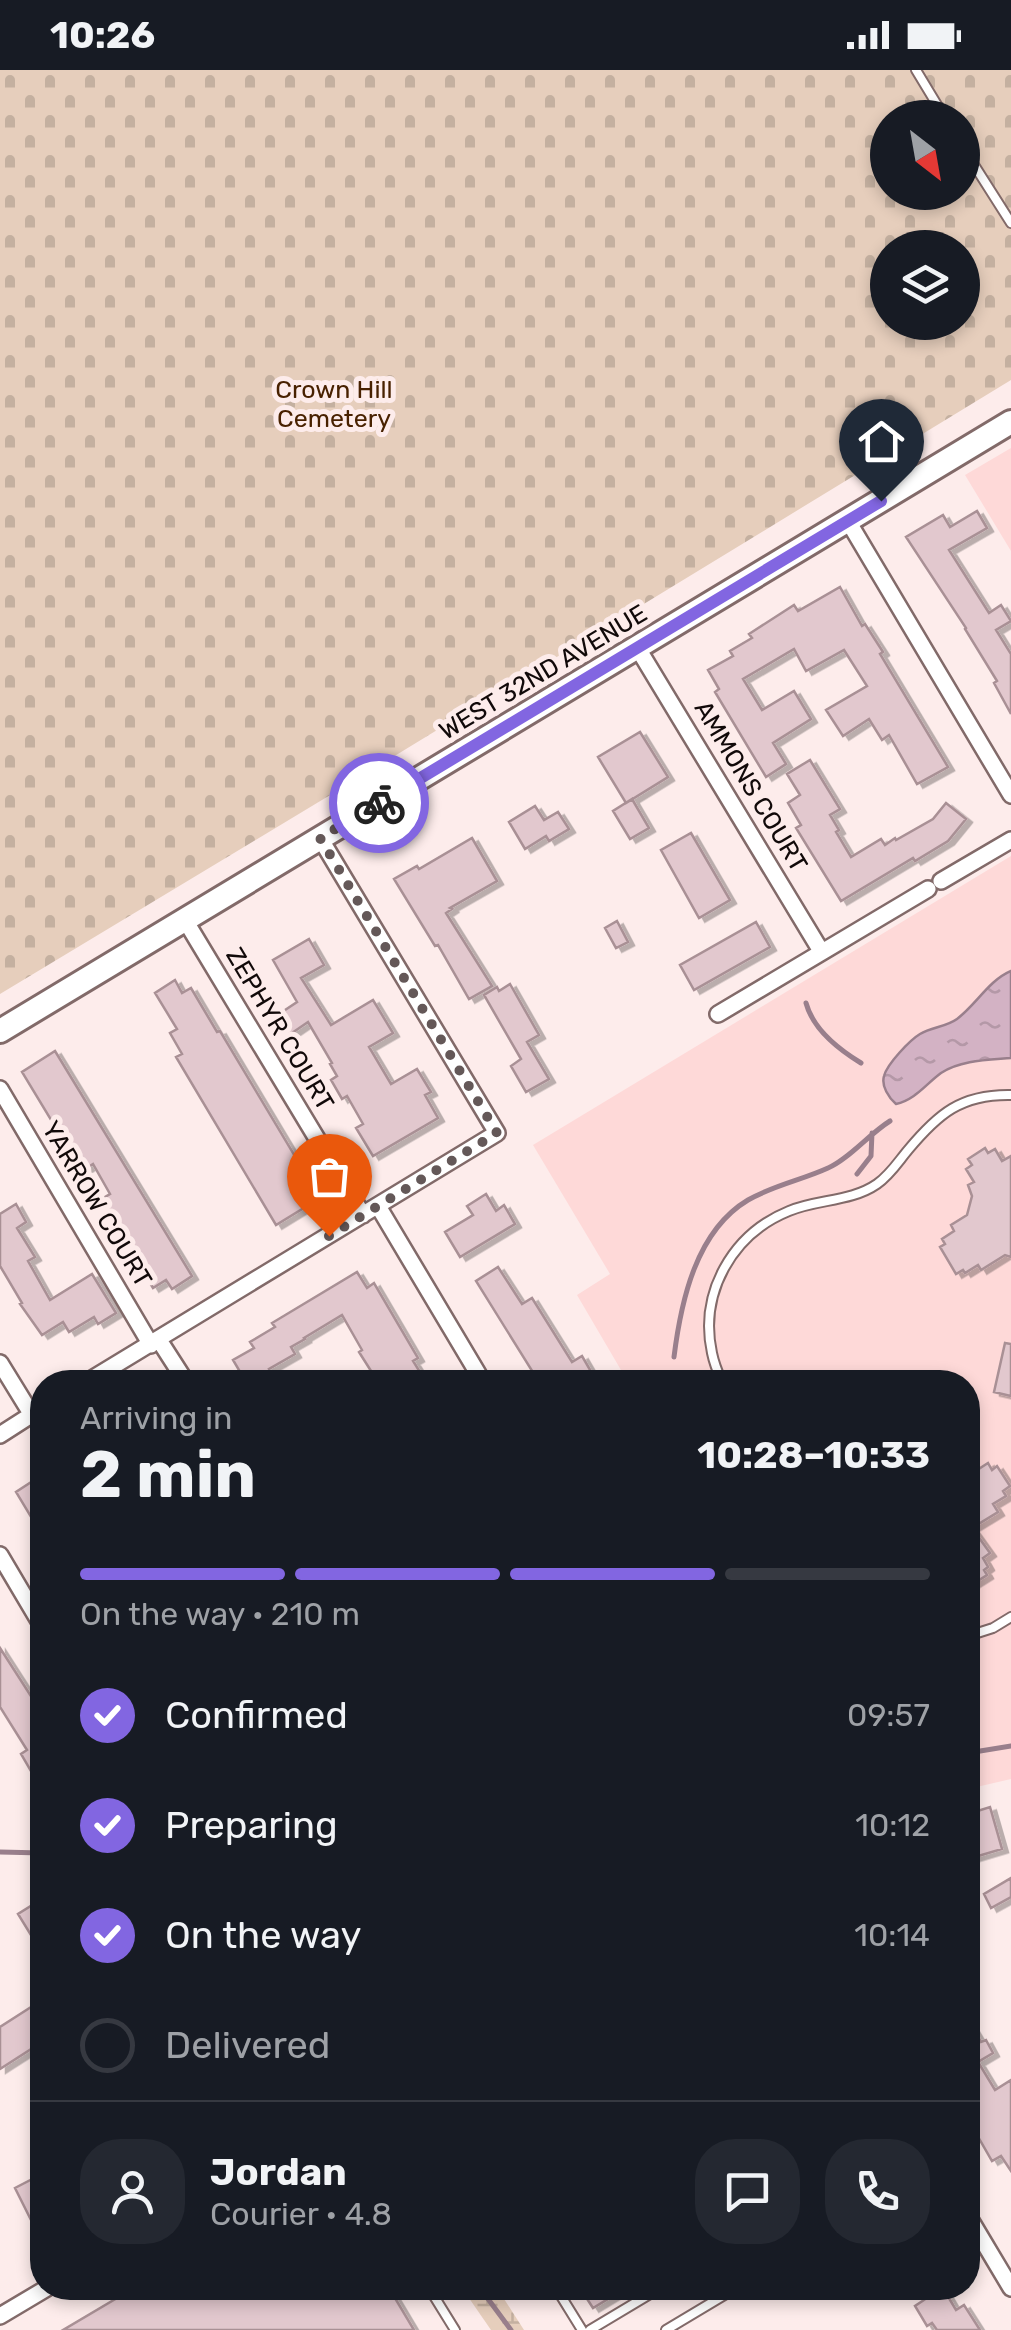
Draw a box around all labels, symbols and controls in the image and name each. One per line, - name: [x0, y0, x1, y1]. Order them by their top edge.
- text: 10:26: [50, 12, 155, 58]
- north arrow: [870, 100, 980, 210]
- map controls: [870, 100, 980, 340]
- button: layers: [870, 230, 980, 340]
- park label: Crown Hill Cemetery: [275, 375, 393, 433]
- pin: [839, 399, 924, 502]
- icon: home: [854, 414, 909, 469]
- street label: WEST 32ND AVENUE: [434, 598, 652, 746]
- street label: AMMONS COURT: [689, 695, 813, 877]
- courier: [329, 753, 429, 853]
- icon: bike: [352, 776, 407, 831]
- street label: ZEPHYR COURT: [220, 942, 340, 1116]
- street label: YARROW COURT: [36, 1116, 158, 1292]
- pin: [287, 1134, 372, 1237]
- icon: bag: [302, 1149, 357, 1204]
- text: Arriving in: [80, 1399, 232, 1437]
- text: 10:28–10:33: [697, 1432, 930, 1478]
- text: 2 min: [80, 1436, 256, 1513]
- text: On the way · 210 m: [80, 1595, 360, 1633]
- icon: check: [80, 1688, 135, 1743]
- text: Confirmed: [165, 1692, 348, 1738]
- text: 09:57: [847, 1696, 930, 1734]
- icon: check: [80, 1798, 135, 1853]
- text: Preparing: [165, 1802, 338, 1848]
- text: 10:12: [855, 1806, 930, 1844]
- icon: check: [80, 1908, 135, 1963]
- text: On the way: [165, 1912, 361, 1958]
- text: 10:14: [854, 1916, 930, 1954]
- text: Delivered: [165, 2022, 330, 2068]
- button: person: [80, 2139, 185, 2244]
- button: chat: [695, 2139, 800, 2244]
- button: phone: [825, 2139, 930, 2244]
- text: Jordan: [210, 2149, 347, 2195]
- text: Courier · 4.8: [210, 2195, 392, 2233]

